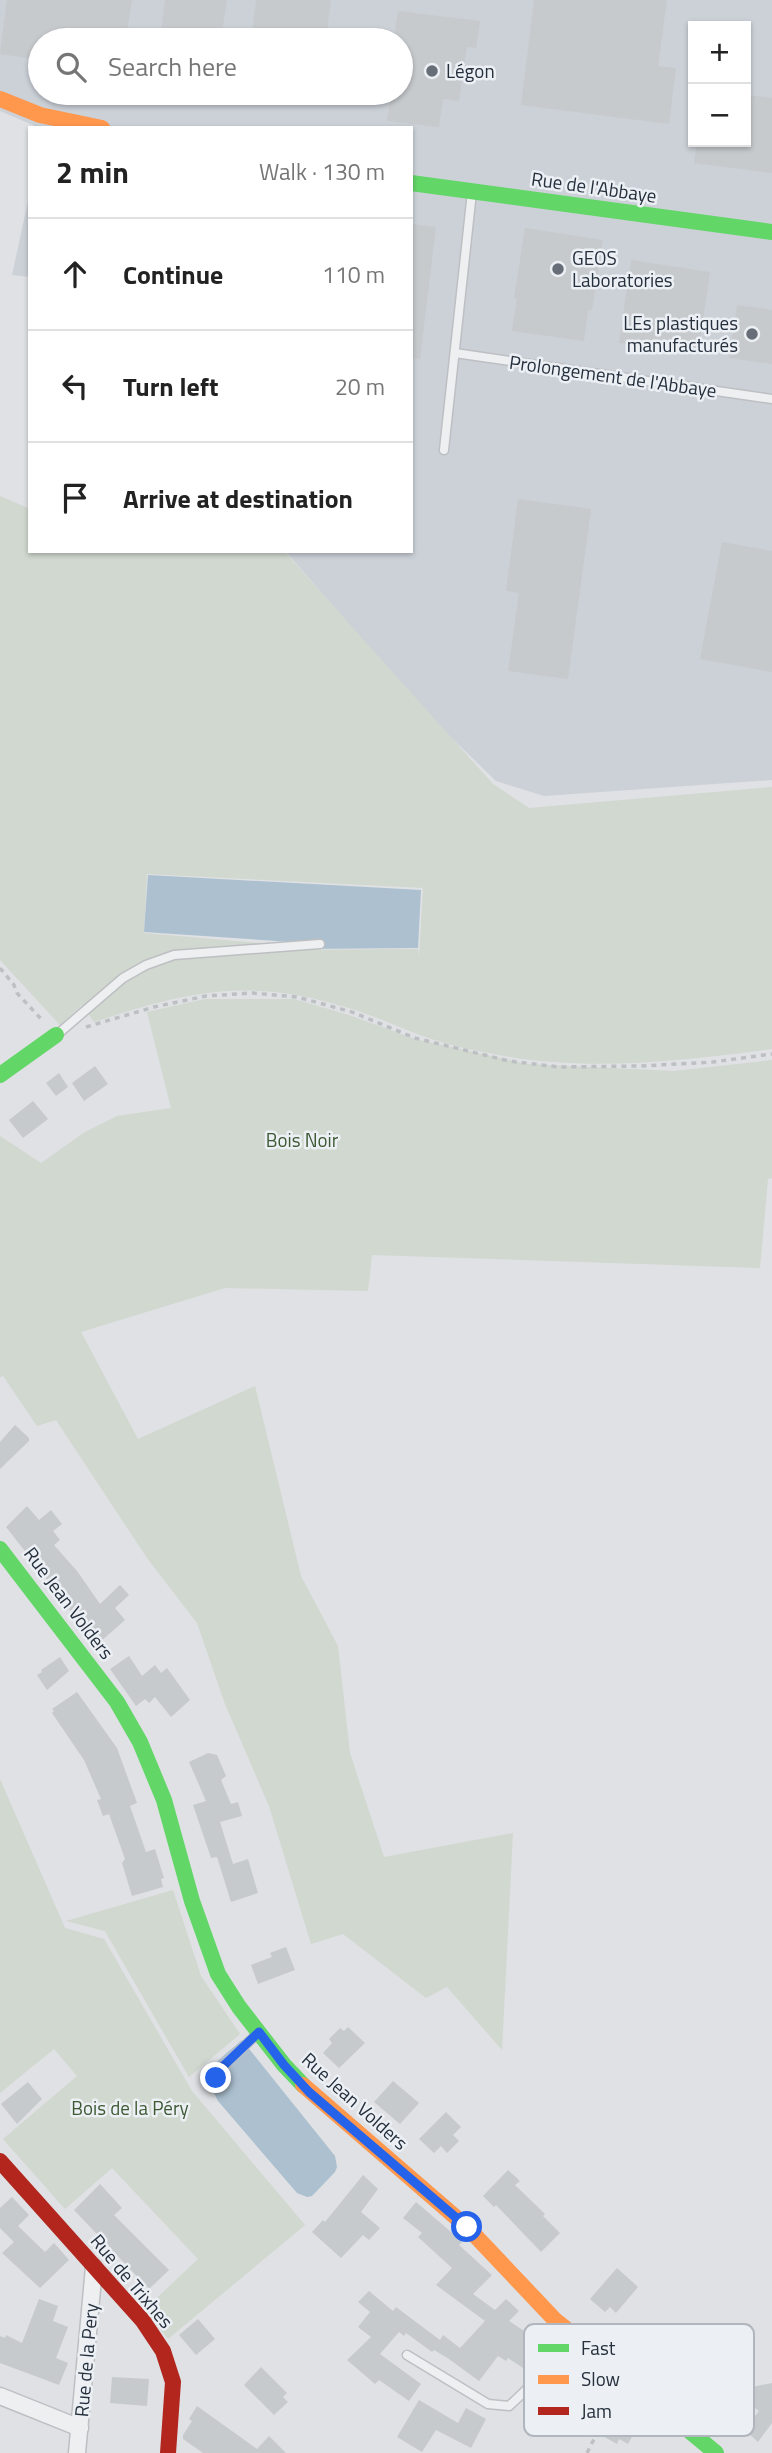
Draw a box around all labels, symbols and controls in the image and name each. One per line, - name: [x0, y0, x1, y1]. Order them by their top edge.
- map controls: [688, 21, 751, 147]
- button: +: [688, 21, 751, 84]
- search box: [28, 28, 413, 105]
- text: Search here: [108, 47, 237, 86]
- icon: search: [52, 48, 90, 86]
- place label: Légon: [446, 56, 495, 85]
- marker: Légon: [424, 63, 440, 79]
- button: −: [688, 84, 751, 147]
- text: 2 min: [56, 149, 129, 195]
- text: Walk · 130 m: [259, 154, 385, 189]
- street label: Rue de l'Abbaye: [530, 163, 659, 210]
- place label: GEOS Laboratories: [572, 243, 673, 294]
- icon: ahead: [56, 255, 94, 293]
- text: Continue: [123, 255, 223, 294]
- text: 110 m: [322, 257, 385, 292]
- marker: GEOS Laboratories: [550, 261, 566, 277]
- place label: LEs plastiques manufacturés: [623, 308, 738, 359]
- marker: LEs plastiques manufacturés: [744, 326, 760, 342]
- street label: Prolongement de l'Abbaye: [508, 347, 718, 404]
- icon: left: [56, 367, 94, 405]
- text: Turn left: [123, 367, 218, 406]
- text: 20 m: [335, 369, 385, 404]
- icon: arrive: [56, 479, 94, 517]
- text: Arrive at destination: [123, 479, 353, 518]
- park label: Bois Noir: [266, 1125, 339, 1154]
- street label: Rue Jean Volders: [17, 1540, 121, 1665]
- street label: Rue Jean Volders: [296, 2045, 415, 2156]
- route end: [200, 2062, 231, 2093]
- park label: Bois de la Péry: [71, 2093, 189, 2122]
- route start: [451, 2211, 482, 2242]
- street label: Rue de Trixhes: [84, 2227, 181, 2334]
- street label: Rue de la Pery: [66, 2302, 105, 2418]
- legend: [524, 2324, 754, 2436]
- text: Fast: [581, 2333, 616, 2362]
- text: Slow: [581, 2364, 620, 2393]
- text: Jam: [581, 2396, 612, 2425]

